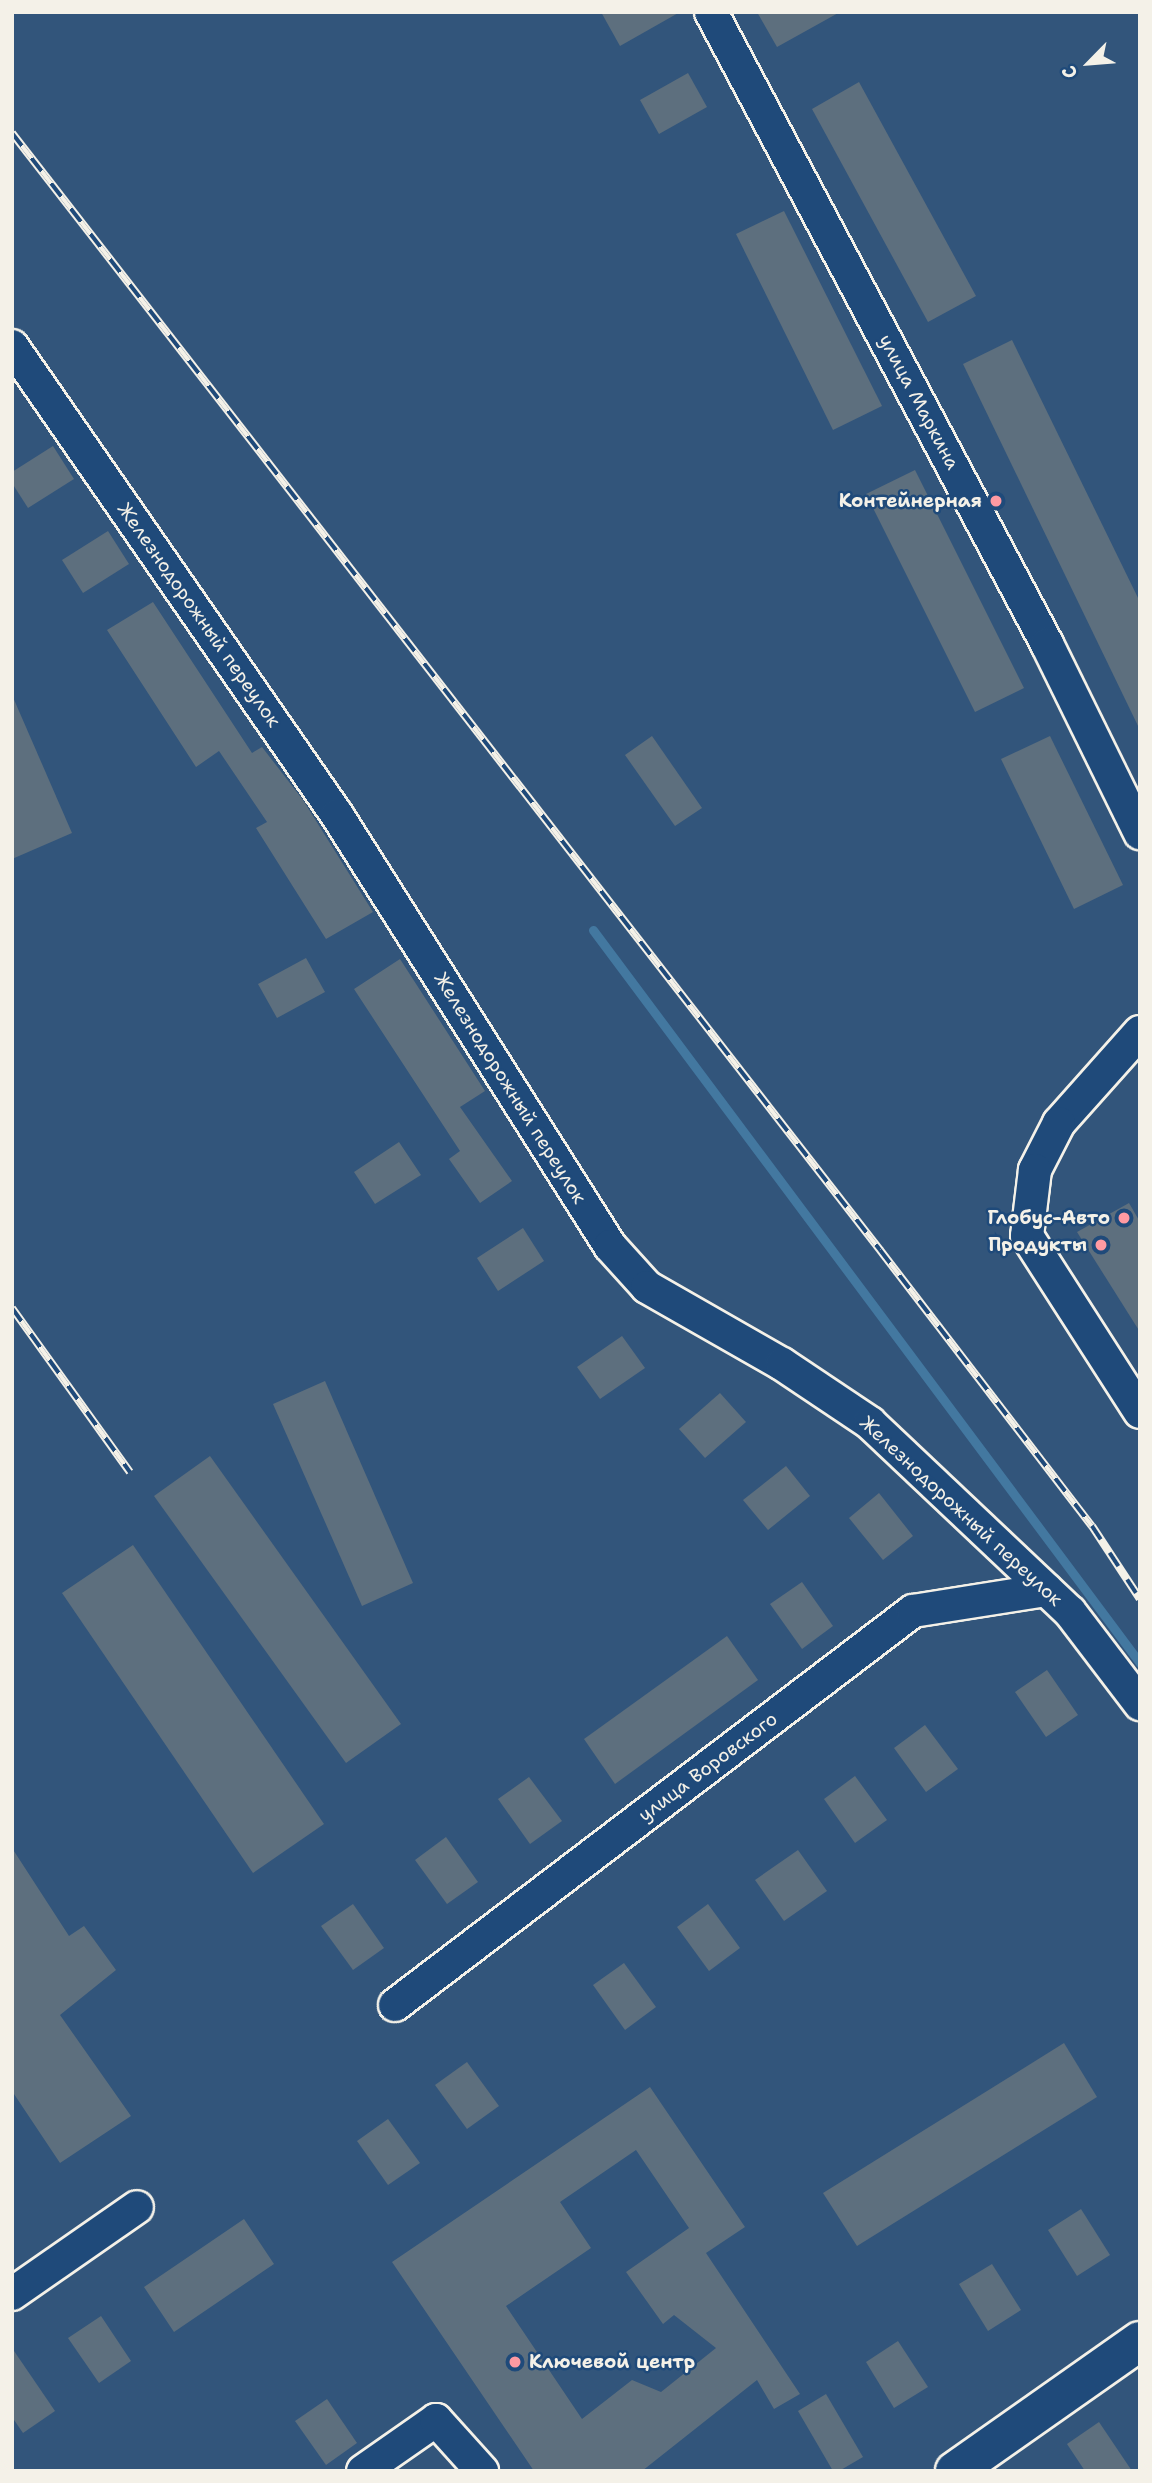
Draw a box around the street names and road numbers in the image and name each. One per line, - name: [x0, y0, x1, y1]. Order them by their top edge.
- street label: улица Маркина: [874, 330, 964, 474]
- street label: Железнодорожный переулок: [113, 499, 285, 731]
- street label: Железнодорожный переулок: [429, 968, 591, 1208]
- street label: Железнодорожный переулок: [855, 1411, 1067, 1611]
- street label: улица Воровского: [634, 1707, 782, 1827]

